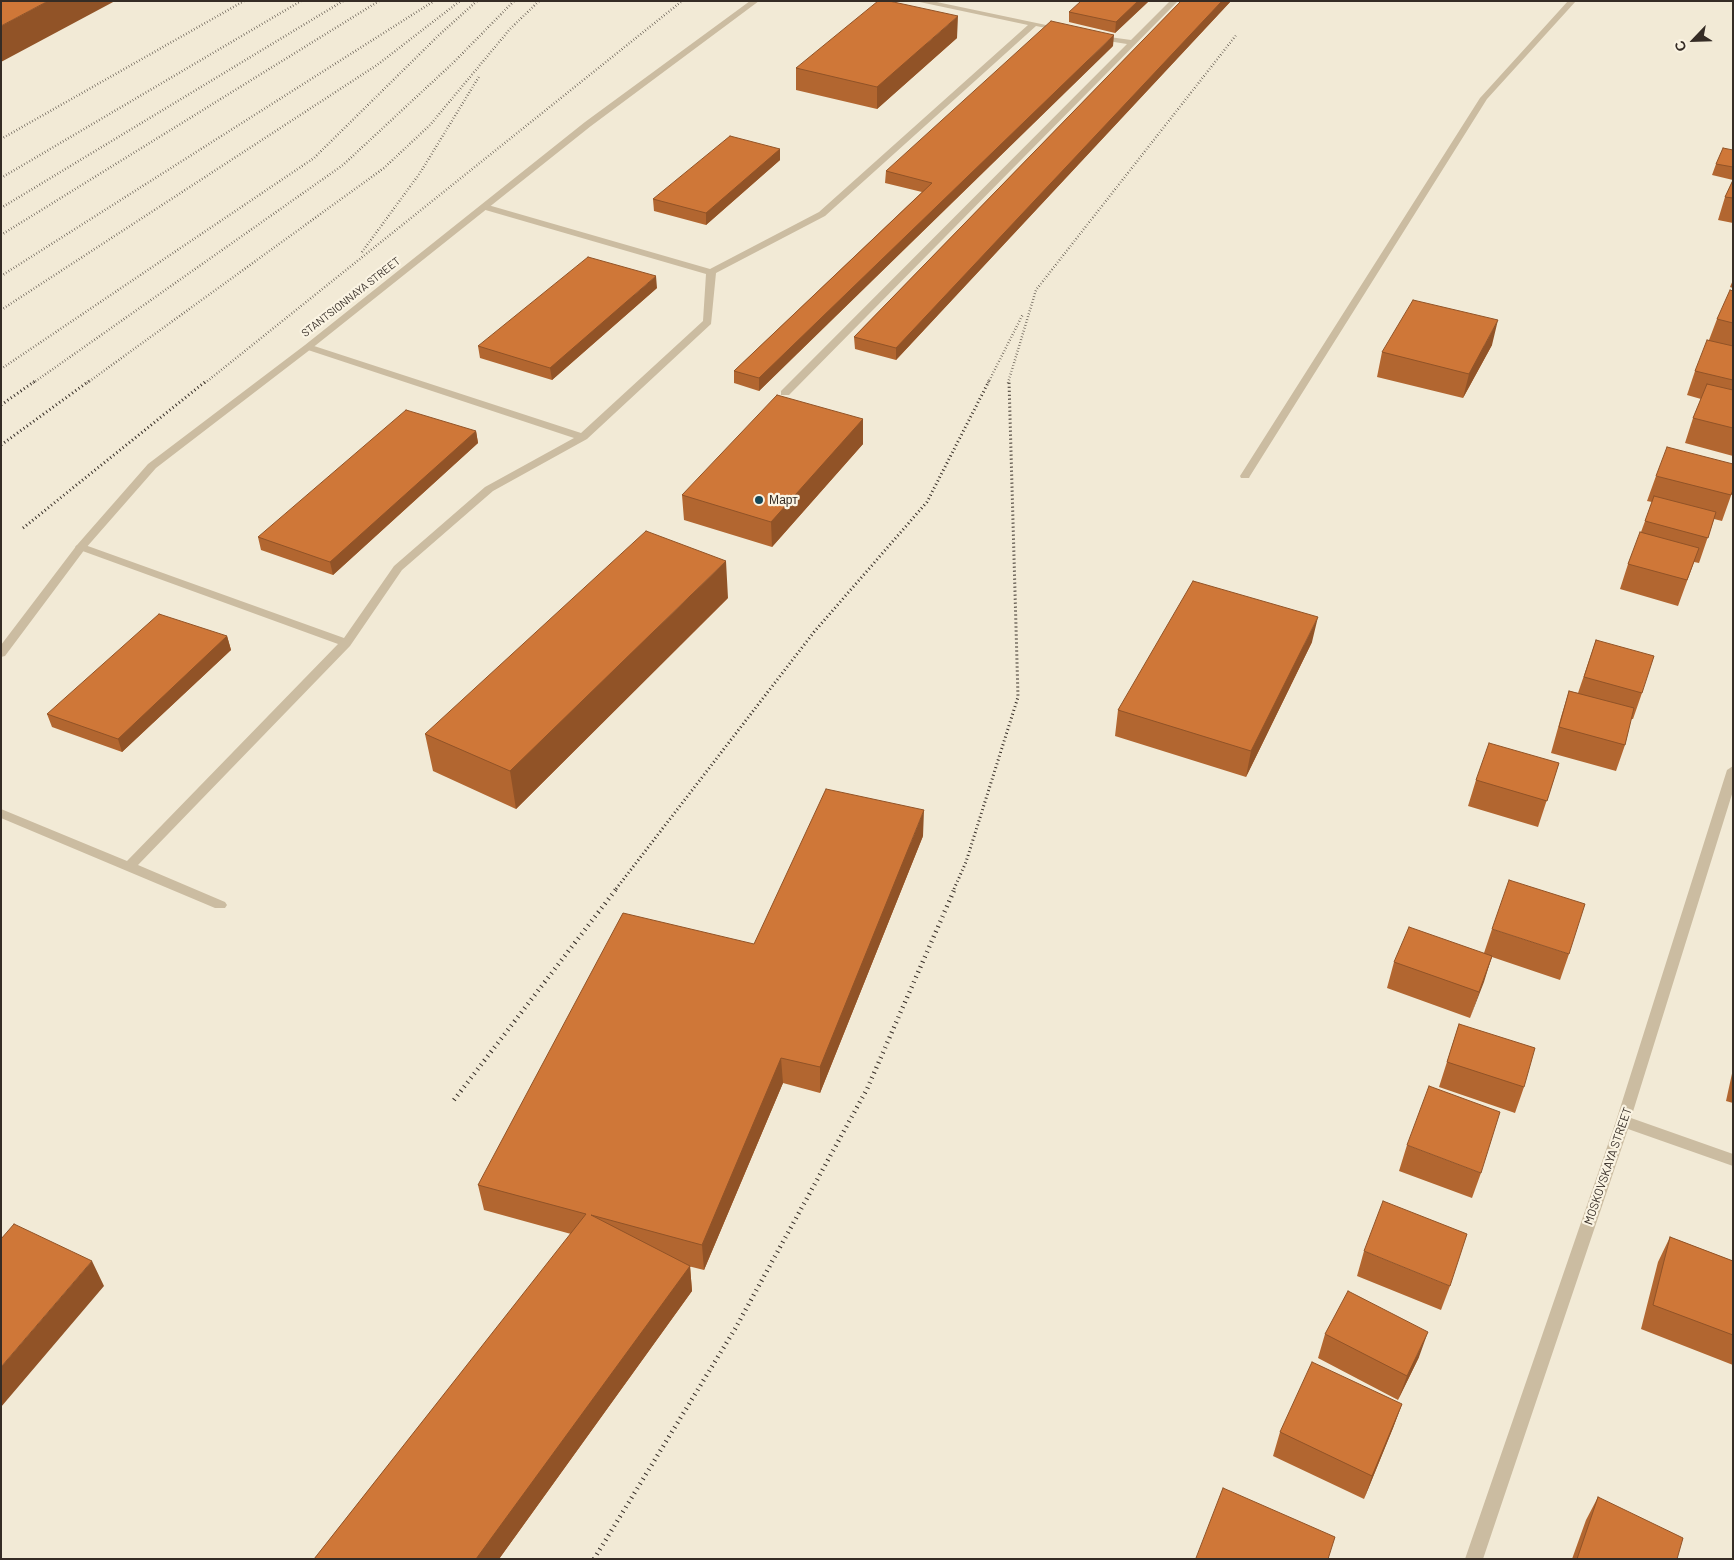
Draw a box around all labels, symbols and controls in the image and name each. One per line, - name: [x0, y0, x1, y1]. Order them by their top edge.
- north arrow: [1669, 15, 1719, 65]
- text: С: [1670, 38, 1690, 54]
- street label: STANTSIONNAYA STREET: [299, 254, 403, 340]
- place label: Март: [769, 493, 798, 507]
- marker: Март: [753, 494, 765, 506]
- street label: MOSKOVSKAYA STREET: [1581, 1105, 1635, 1227]

